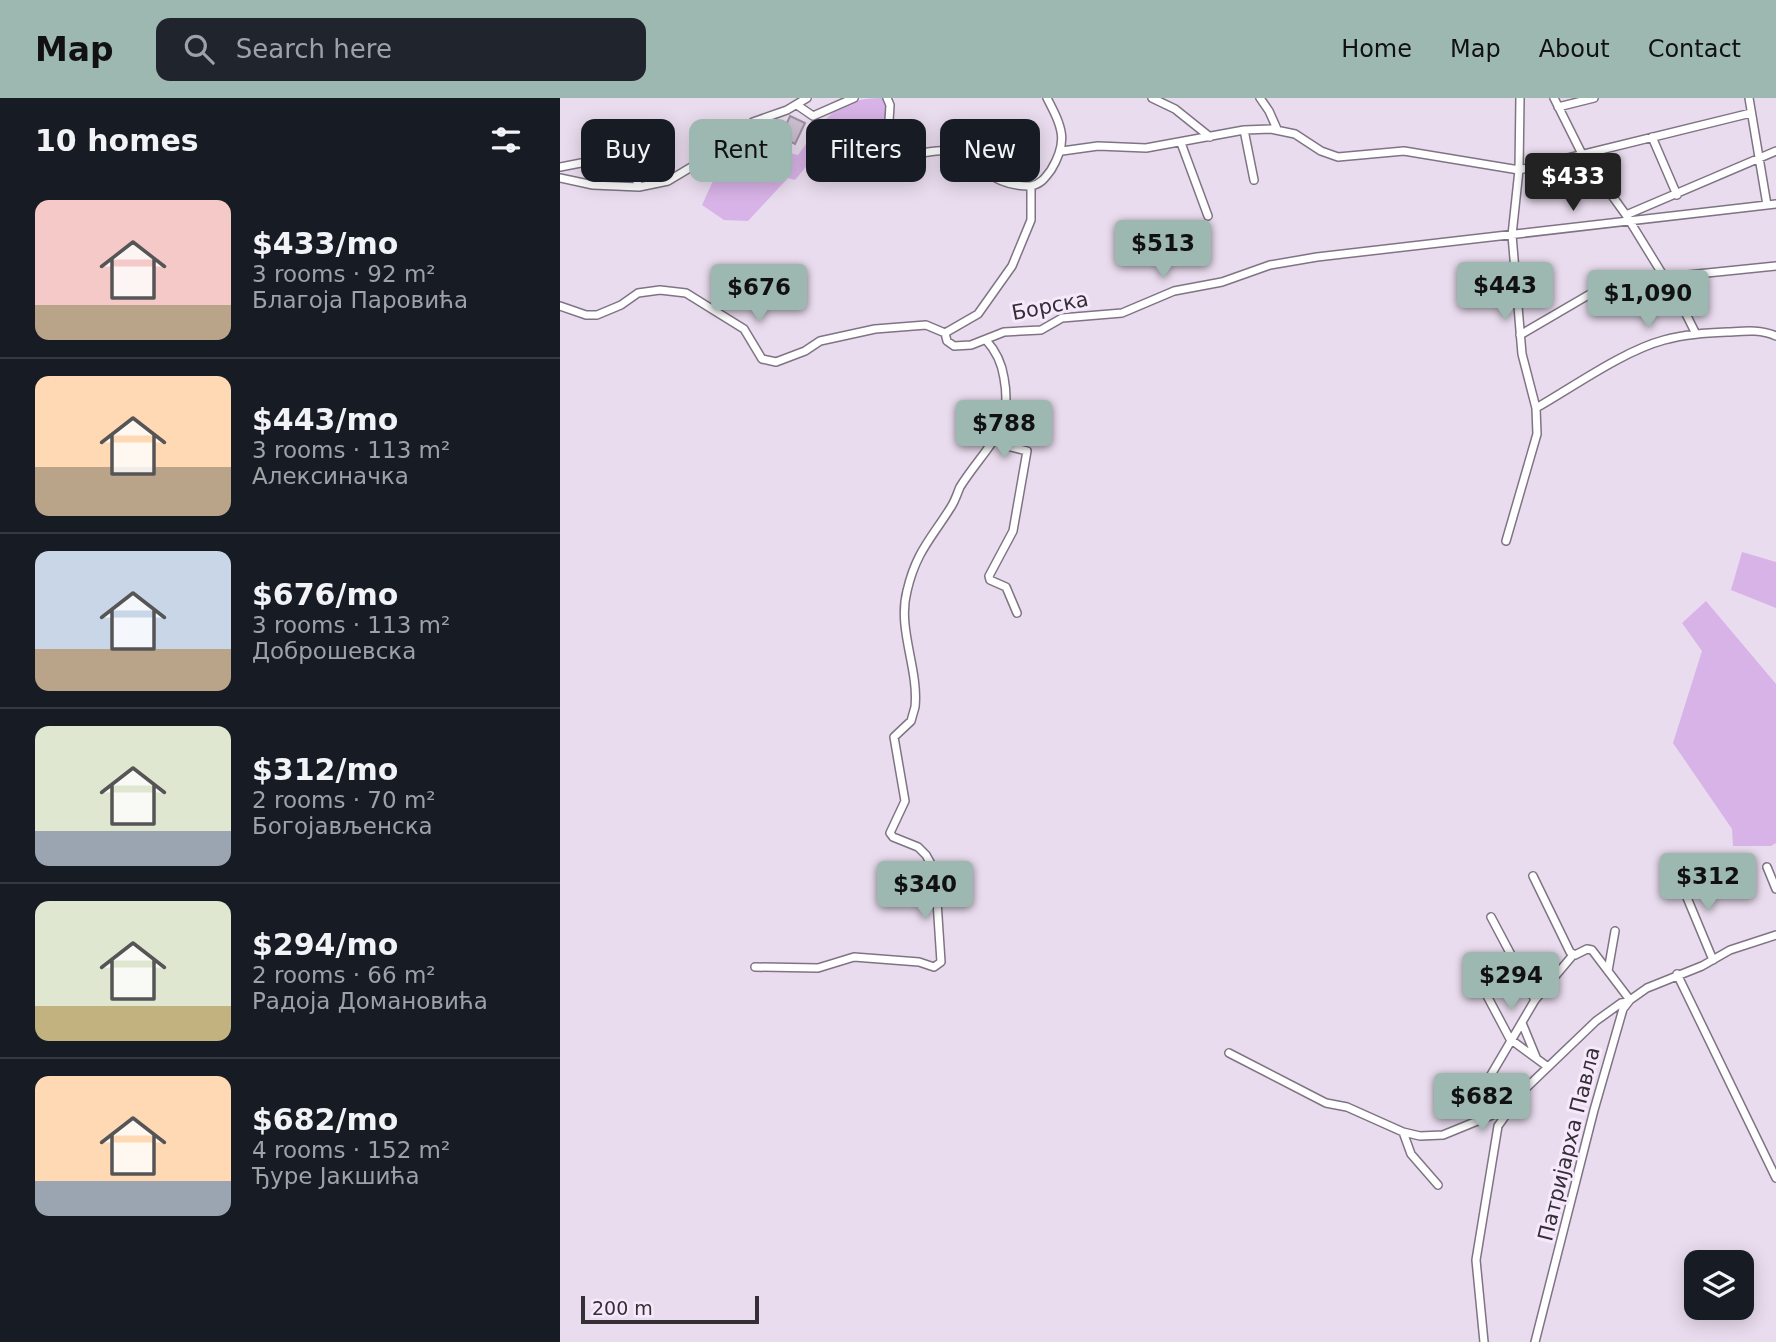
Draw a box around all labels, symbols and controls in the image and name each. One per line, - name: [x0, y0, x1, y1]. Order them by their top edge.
- search box: [156, 18, 646, 81]
- text: Map: [35, 30, 114, 69]
- icon: search: [180, 30, 218, 68]
- text: Search here: [236, 34, 392, 64]
- text: Home: [1341, 35, 1412, 63]
- text: Map: [1450, 35, 1501, 63]
- text: About: [1539, 35, 1610, 63]
- text: Contact: [1648, 35, 1741, 63]
- chip: Buy: [581, 119, 675, 182]
- chip: Rent: [689, 119, 792, 182]
- chip: Filters: [806, 119, 926, 182]
- chip: New: [940, 119, 1040, 182]
- icon: filters: [487, 121, 525, 159]
- text: 10 homes: [35, 123, 199, 158]
- pin: $433: [1532, 153, 1614, 213]
- text: $433: [1541, 163, 1605, 189]
- pin: $513: [1122, 220, 1204, 280]
- text: $433/mo: [252, 226, 398, 261]
- icon: home: [91, 228, 175, 312]
- text: $513: [1131, 230, 1195, 256]
- text: 3 rooms · 92 m²: [252, 261, 436, 287]
- pin: $443: [1464, 262, 1546, 322]
- pin: $676: [718, 264, 800, 324]
- pin: $1,090: [1591, 271, 1705, 330]
- text: $443: [1473, 272, 1537, 298]
- text: $676: [727, 274, 791, 300]
- text: $1,090: [1604, 280, 1692, 306]
- text: Благоја Паровића: [252, 287, 468, 313]
- street label: Борска: [1010, 287, 1090, 325]
- pin: $788: [963, 400, 1045, 460]
- text: $443/mo: [252, 402, 398, 437]
- icon: home: [91, 404, 175, 488]
- text: $788: [972, 410, 1036, 436]
- text: 3 rooms · 113 m²: [252, 437, 450, 463]
- text: Алексиначка: [252, 463, 409, 489]
- text: $676/mo: [252, 577, 398, 612]
- icon: home: [91, 579, 175, 663]
- text: 3 rooms · 113 m²: [252, 612, 450, 638]
- text: Доброшевска: [252, 638, 416, 664]
- text: $312/mo: [252, 752, 398, 787]
- icon: home: [91, 754, 175, 838]
- text: 2 rooms · 70 m²: [252, 787, 436, 813]
- text: Богојављенска: [252, 813, 433, 839]
- pin: $312: [1667, 854, 1749, 913]
- pin: $340: [884, 862, 966, 921]
- text: $312: [1676, 863, 1740, 889]
- text: $340: [893, 871, 957, 897]
- text: $294/mo: [252, 927, 398, 962]
- icon: home: [91, 929, 175, 1013]
- pin: $294: [1470, 953, 1552, 1012]
- text: 2 rooms · 66 m²: [252, 962, 436, 988]
- text: $294: [1479, 962, 1543, 988]
- text: Радоја Домановића: [252, 988, 488, 1014]
- street label: Патријарха Павла: [1533, 1044, 1605, 1244]
- pin: $682: [1441, 1074, 1523, 1133]
- text: $682: [1450, 1083, 1514, 1109]
- text: $682/mo: [252, 1102, 398, 1137]
- icon: home: [91, 1104, 175, 1188]
- text: 4 rooms · 152 m²: [252, 1137, 450, 1163]
- text: Ђуре Јакшића: [252, 1163, 420, 1189]
- map controls: [1684, 1250, 1754, 1320]
- button: layers: [1684, 1250, 1754, 1320]
- scale bar: [581, 1293, 760, 1325]
- text: 200 m: [592, 1297, 653, 1319]

